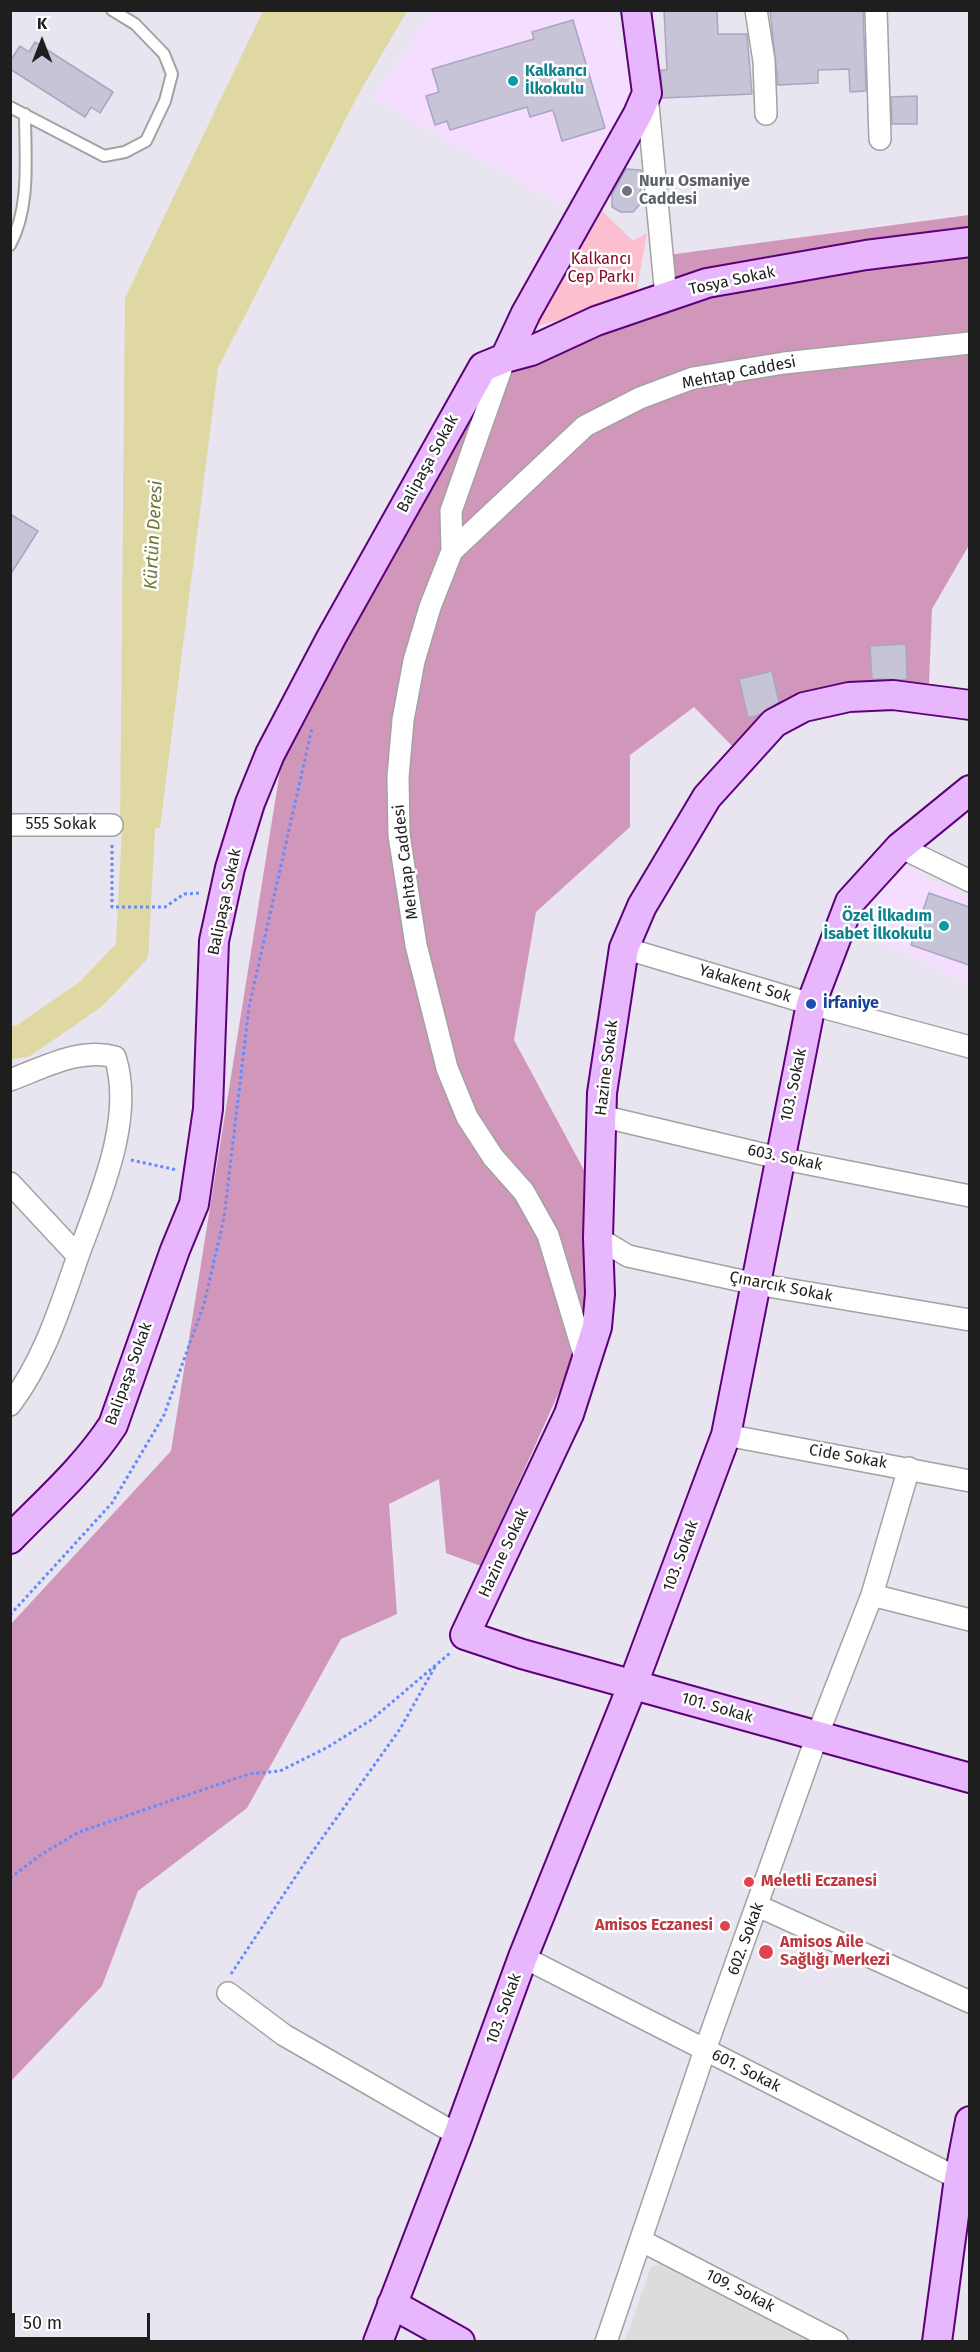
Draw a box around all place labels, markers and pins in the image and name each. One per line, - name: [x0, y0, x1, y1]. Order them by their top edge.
- place label: Kalkancı İlkokulu: [525, 62, 587, 100]
- marker: Kalkancı İlkokulu: [506, 74, 520, 88]
- place label: Nuru Osmaniye Caddesi: [639, 172, 750, 210]
- marker: Nuru Osmaniye Caddesi: [620, 184, 634, 198]
- place label: Özel İlkadım İsabet İlkokulu: [823, 907, 932, 945]
- marker: Özel İlkadım İsabet İlkokulu: [937, 919, 951, 933]
- place label: İrfaniye: [823, 994, 879, 1014]
- marker: İrfaniye: [804, 997, 818, 1011]
- place label: Meletli Eczanesi: [761, 1872, 877, 1892]
- marker: Meletli Eczanesi: [742, 1875, 756, 1889]
- place label: Amisos Eczanesi: [595, 1916, 713, 1936]
- marker: Amisos Eczanesi: [718, 1919, 732, 1933]
- place label: Amisos Aile Sağlığı Merkezi: [780, 1933, 890, 1971]
- marker: Amisos Aile Sağlığı Merkezi: [757, 1943, 775, 1961]

